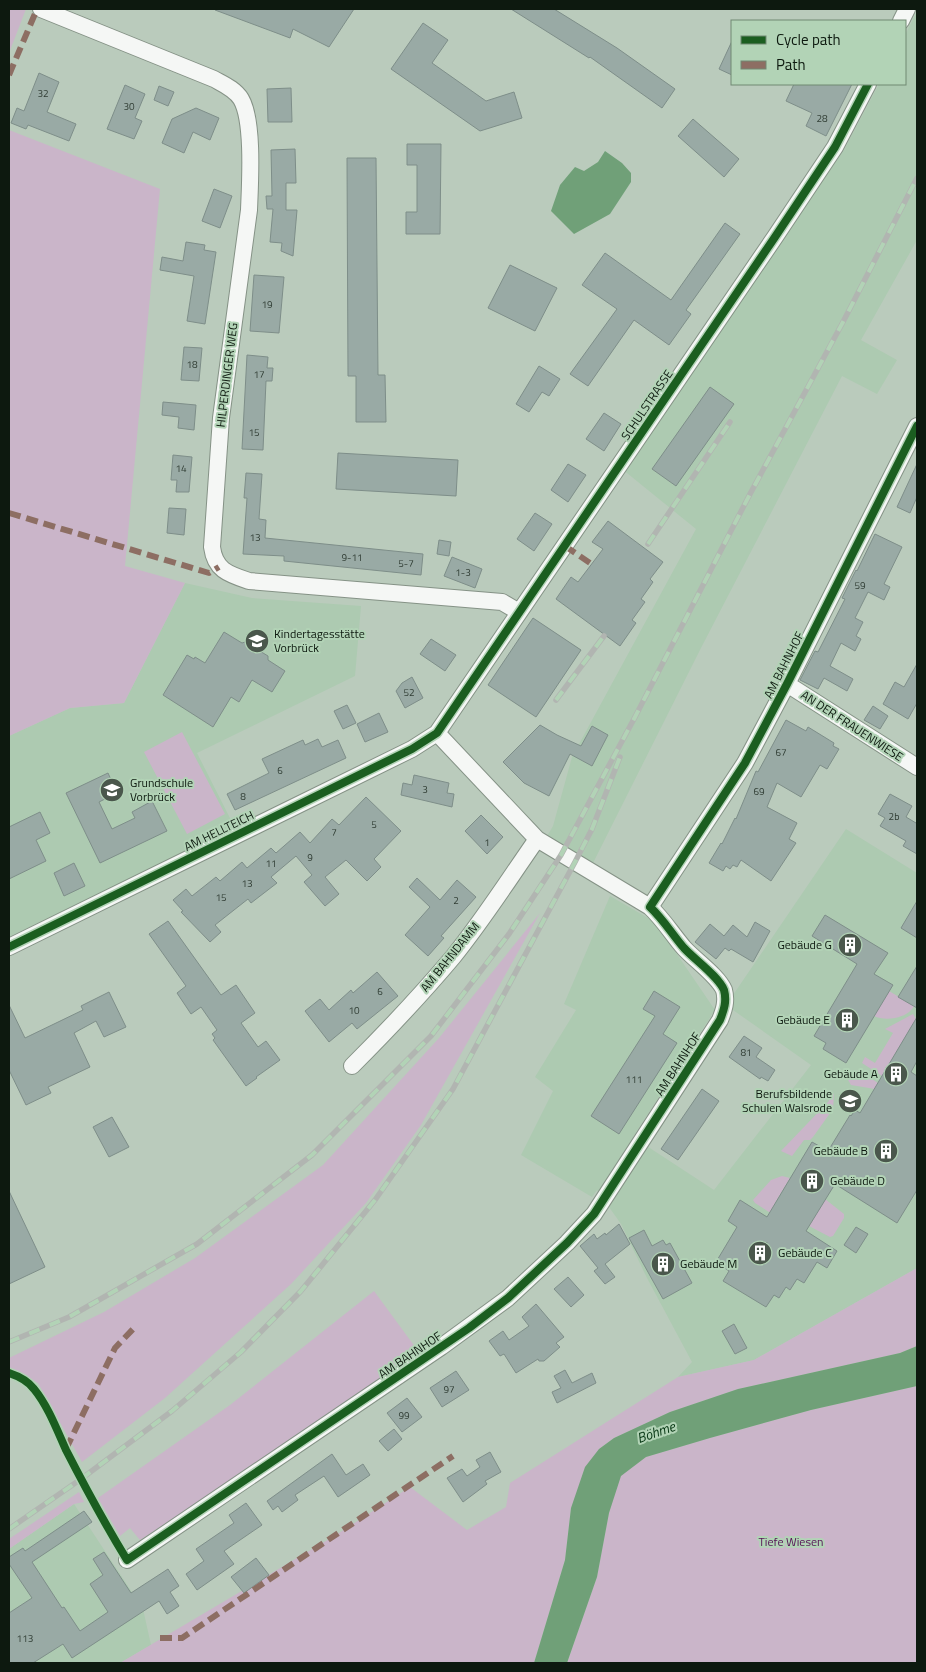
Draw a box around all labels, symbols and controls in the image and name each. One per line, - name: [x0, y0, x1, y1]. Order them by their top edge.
- legend: [731, 20, 906, 85]
- text: Cycle path: [776, 28, 841, 51]
- text: Path: [776, 53, 806, 76]
- house number: 32: [37, 86, 49, 101]
- house number: 30: [123, 99, 135, 114]
- house number: 28: [816, 111, 828, 126]
- house number: 19: [261, 297, 273, 312]
- street label: HILPERDINGER WEG: [211, 321, 242, 428]
- house number: 18: [186, 357, 198, 372]
- street label: SCHULSTRASSE: [616, 365, 677, 444]
- house number: 17: [253, 367, 265, 382]
- house number: 15: [248, 425, 260, 440]
- house number: 14: [175, 461, 187, 476]
- house number: 13: [249, 530, 261, 545]
- house number: 9-11: [341, 550, 363, 565]
- house number: 5-7: [398, 556, 414, 571]
- house number: 1-3: [455, 565, 471, 580]
- house number: 59: [854, 578, 866, 593]
- place label: Kindertagesstätte Vorbrück: [274, 624, 365, 657]
- school or university icon: Kindertagesstätte Vorbrück: [244, 628, 270, 654]
- street label: AM BAHNHOF: [759, 628, 809, 702]
- house number: 52: [403, 685, 415, 700]
- street label: AN DER FRAUENWIESE: [797, 685, 908, 766]
- house number: 67: [775, 745, 787, 760]
- house number: 6: [277, 763, 283, 778]
- place label: Grundschule Vorbrück: [130, 773, 193, 806]
- school or university icon: Grundschule Vorbrück: [99, 777, 125, 803]
- house number: 3: [422, 782, 428, 797]
- house number: 69: [753, 784, 765, 799]
- house number: 8: [240, 789, 246, 804]
- street label: AM HELLTEICH: [181, 805, 257, 856]
- house number: 2b: [889, 809, 899, 824]
- house number: 5: [371, 817, 377, 832]
- house number: 7: [331, 825, 337, 840]
- house number: 1: [484, 835, 490, 850]
- house number: 9: [307, 850, 313, 865]
- house number: 11: [265, 856, 277, 871]
- house number: 13: [241, 876, 253, 891]
- house number: 15: [215, 890, 227, 905]
- house number: 2: [453, 893, 459, 908]
- street label: AM BAHNDAMM: [415, 918, 484, 996]
- building icon: Gebäude G: [837, 932, 863, 958]
- place label: Gebäude G: [777, 935, 832, 954]
- house number: 6: [377, 984, 383, 999]
- house number: 10: [348, 1003, 360, 1018]
- building icon: Gebäude E: [834, 1007, 860, 1033]
- place label: Gebäude E: [776, 1010, 830, 1029]
- street label: AM BAHNHOF: [650, 1028, 705, 1099]
- house number: 81: [740, 1045, 752, 1060]
- building icon: Gebäude A: [883, 1061, 909, 1087]
- place label: Gebäude A: [824, 1064, 878, 1083]
- house number: 111: [626, 1072, 642, 1087]
- place label: Berufsbildende Schulen Walsrode: [742, 1084, 832, 1117]
- school or university icon: Berufsbildende Schulen Walsrode: [837, 1088, 863, 1114]
- building icon: Gebäude B: [873, 1138, 899, 1164]
- place label: Gebäude B: [813, 1141, 868, 1160]
- building icon: Gebäude D: [799, 1168, 825, 1194]
- place label: Gebäude D: [830, 1171, 885, 1190]
- building icon: Gebäude C: [747, 1240, 773, 1266]
- place label: Gebäude C: [778, 1243, 832, 1262]
- building icon: Gebäude M: [650, 1251, 676, 1277]
- place label: Gebäude M: [680, 1254, 737, 1273]
- street label: AM BAHNHOF: [374, 1326, 445, 1383]
- house number: 97: [443, 1382, 455, 1397]
- house number: 99: [398, 1408, 410, 1423]
- water label: Böhme: [634, 1415, 679, 1448]
- park label: Tiefe Wiesen: [759, 1532, 823, 1551]
- house number: 113: [17, 1631, 33, 1646]

